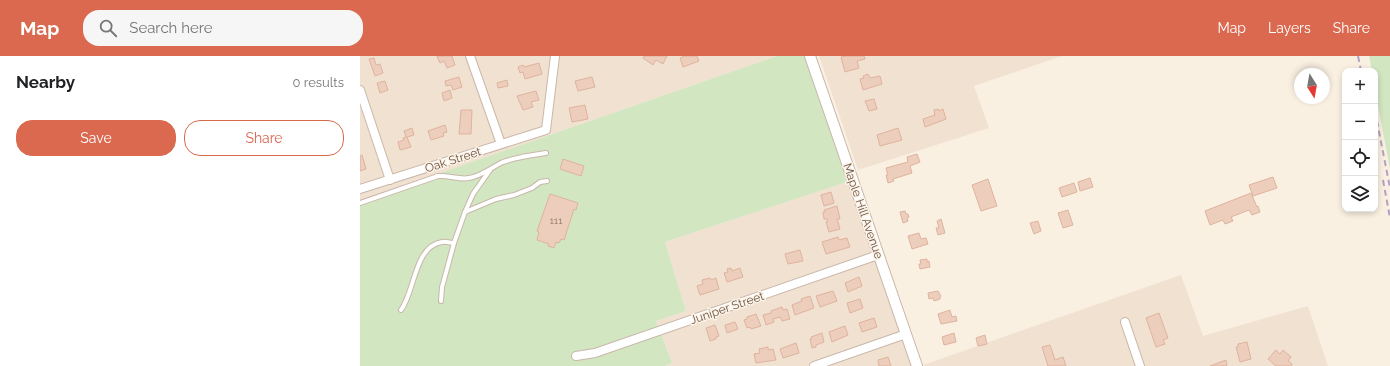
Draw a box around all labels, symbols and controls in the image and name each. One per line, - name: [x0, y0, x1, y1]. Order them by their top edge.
- search box: [83, 10, 363, 46]
- text: Map: [20, 17, 59, 39]
- icon: search: [97, 17, 119, 39]
- text: Search here: [129, 19, 213, 37]
- text: Map: [1218, 20, 1246, 36]
- text: Layers: [1268, 20, 1311, 36]
- text: Share: [1333, 20, 1370, 36]
- north arrow: [1294, 68, 1330, 104]
- map controls: [1342, 68, 1378, 212]
- button: +: [1342, 68, 1378, 104]
- text: Nearby: [16, 72, 75, 92]
- text: 0 results: [293, 75, 344, 90]
- button: −: [1342, 104, 1378, 140]
- button: Save: [16, 120, 176, 156]
- button: Share: [184, 120, 344, 156]
- button: locate: [1342, 140, 1378, 176]
- street label: Oak Street: [423, 144, 483, 176]
- street label: Maple Hill Avenue: [840, 161, 886, 261]
- button: layers: [1342, 176, 1378, 212]
- house number: 111: [550, 215, 563, 226]
- street label: Juniper Street: [688, 289, 766, 327]

